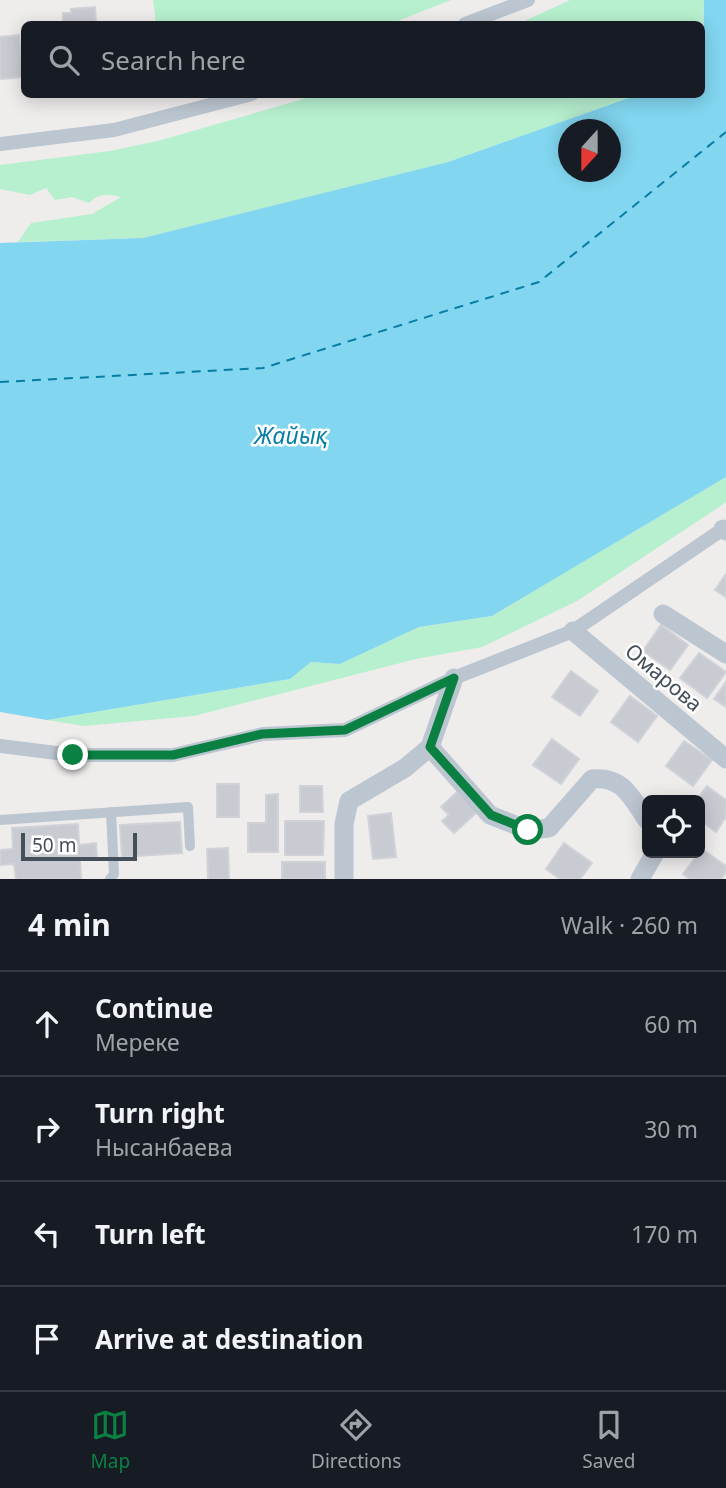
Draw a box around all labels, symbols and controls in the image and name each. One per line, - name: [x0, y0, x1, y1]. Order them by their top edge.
- search box: [21, 21, 705, 98]
- icon: search: [45, 41, 83, 79]
- text: Search here: [101, 42, 246, 78]
- north arrow: [558, 119, 621, 182]
- water label: Жайық: [252, 419, 328, 451]
- street label: Омарова: [620, 637, 708, 717]
- route end: [57, 739, 88, 770]
- map controls: [642, 795, 705, 858]
- button: locate: [642, 795, 705, 858]
- route start: [512, 814, 543, 845]
- scale bar: [21, 830, 136, 862]
- text: 50 m: [32, 832, 76, 858]
- text: 4 min: [28, 904, 111, 945]
- text: Walk · 260 m: [561, 909, 698, 941]
- text: Continue: [95, 990, 213, 1026]
- icon: ahead: [28, 1005, 66, 1043]
- text: 60 m: [644, 1008, 698, 1040]
- text: Мереке: [95, 1026, 180, 1058]
- text: Turn right: [95, 1095, 225, 1131]
- icon: right: [28, 1110, 66, 1148]
- text: 30 m: [644, 1113, 698, 1145]
- text: Нысанбаева: [95, 1131, 233, 1163]
- icon: left: [28, 1215, 66, 1253]
- text: Turn left: [95, 1216, 206, 1252]
- text: 170 m: [631, 1218, 698, 1250]
- icon: arrive: [28, 1320, 66, 1358]
- text: Arrive at destination: [95, 1321, 364, 1357]
- tab: Map: [91, 1406, 130, 1474]
- tab: Directions: [311, 1406, 401, 1474]
- tab: Saved: [582, 1406, 635, 1474]

